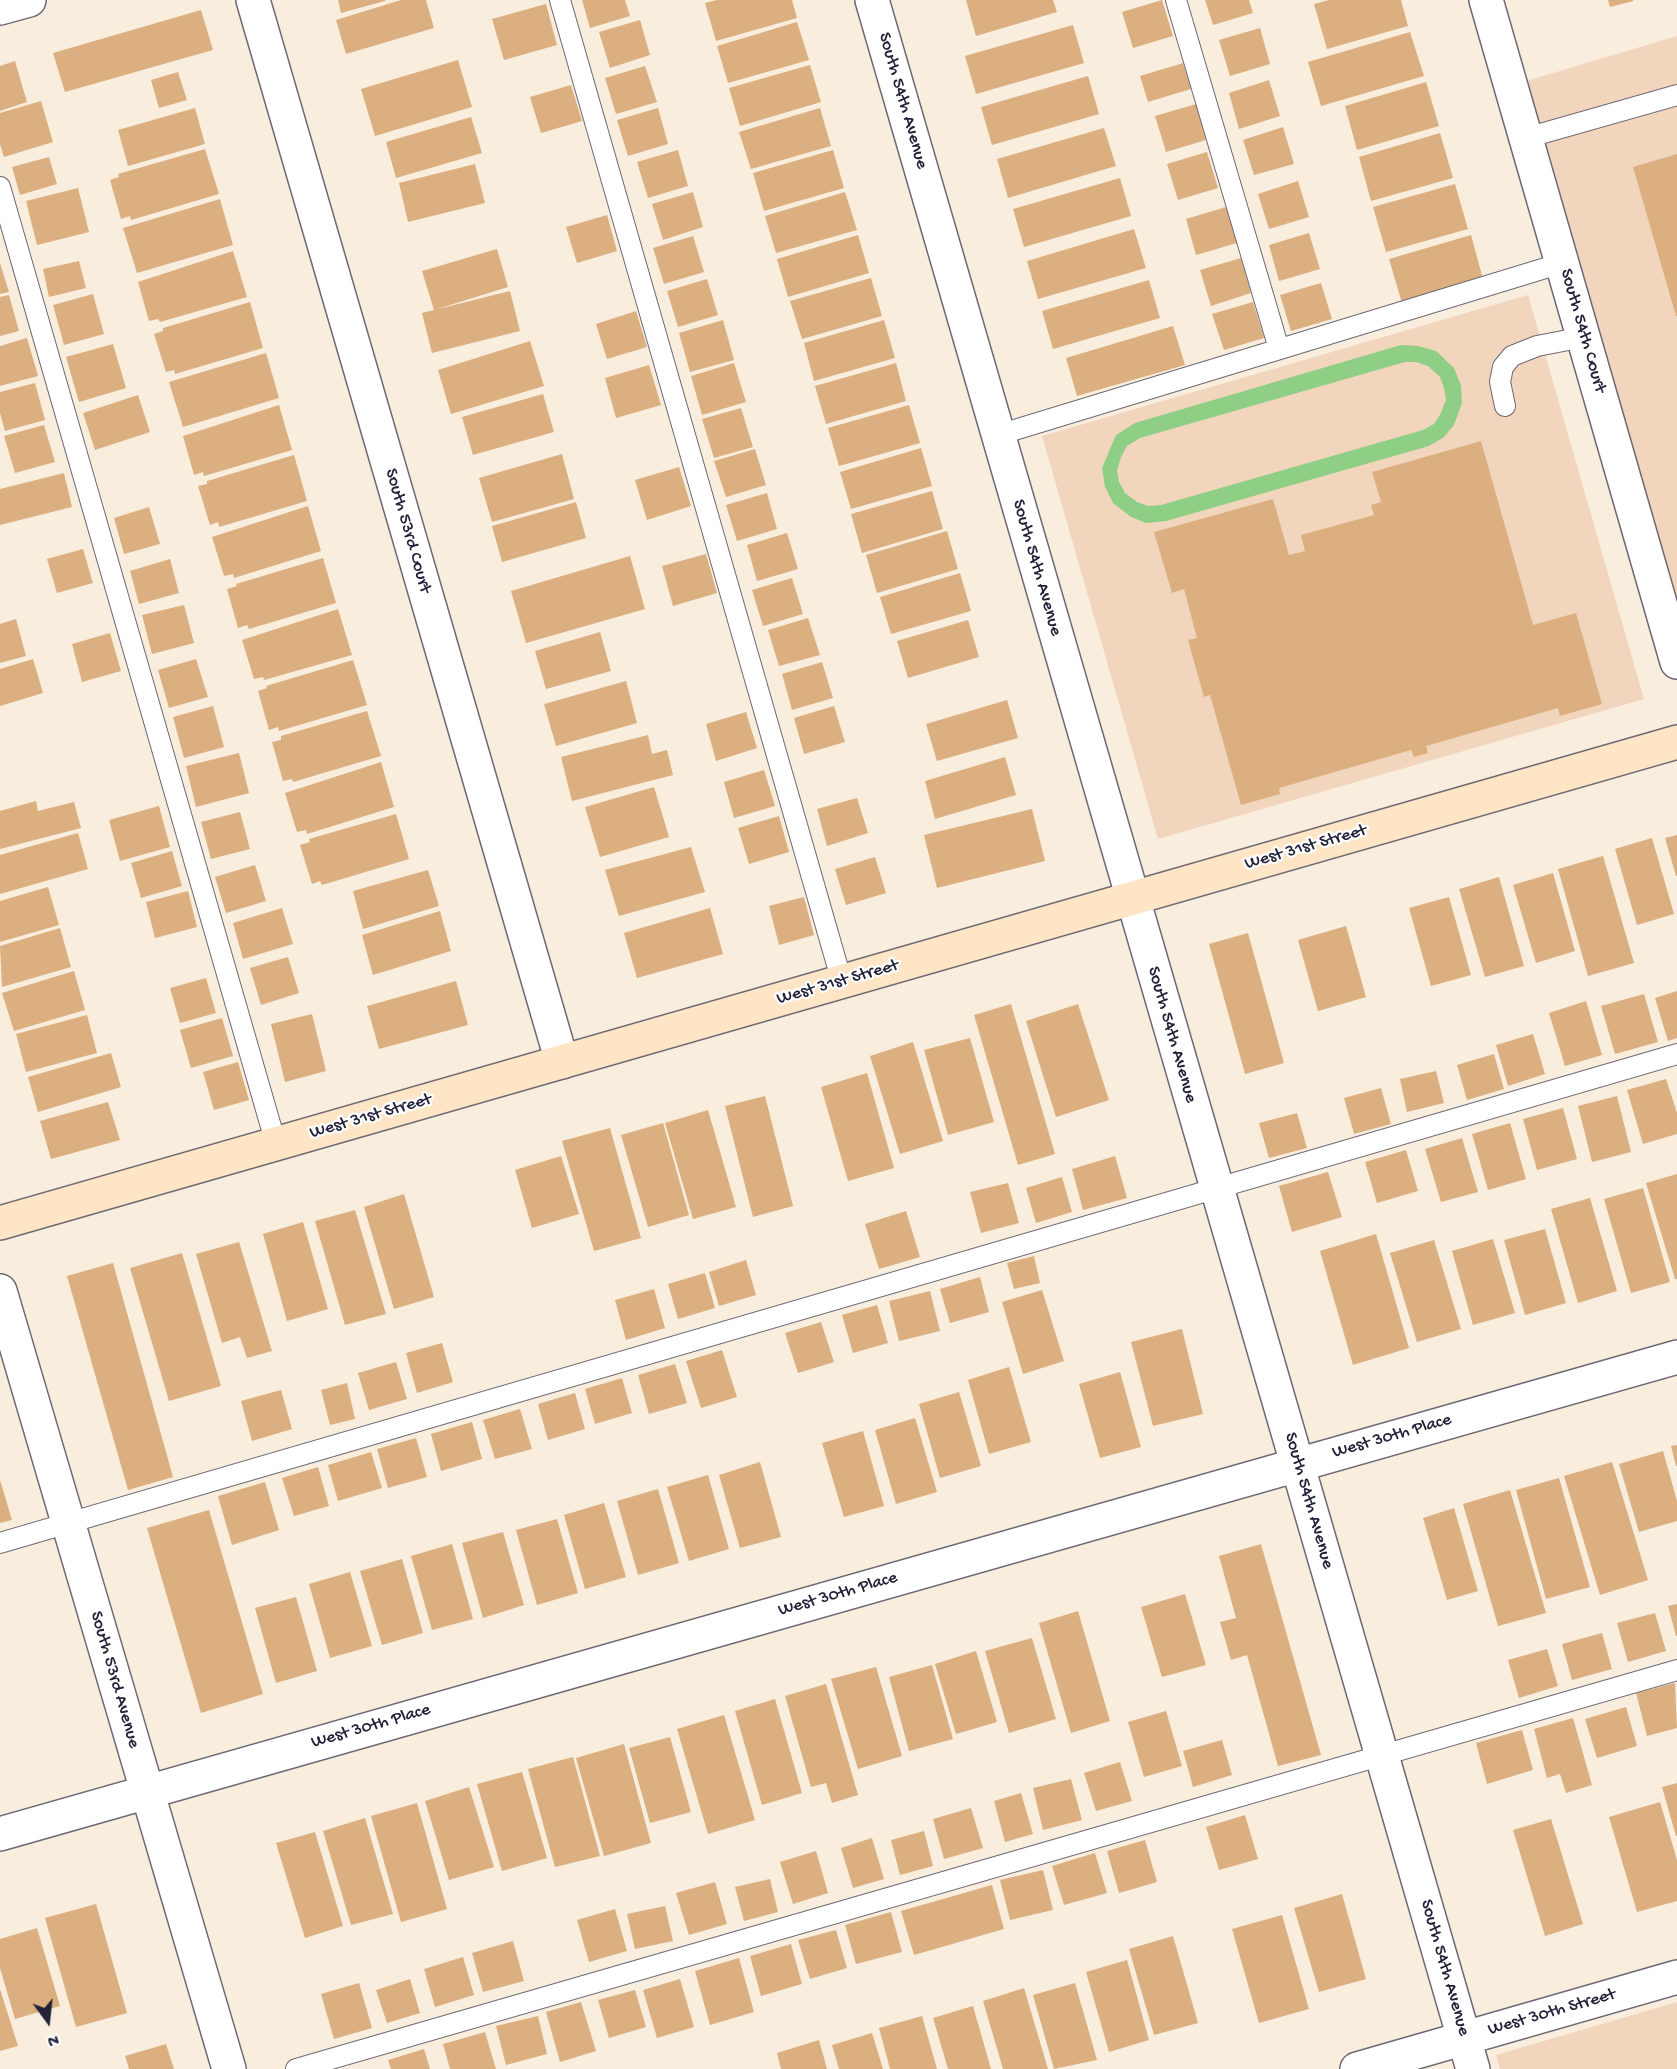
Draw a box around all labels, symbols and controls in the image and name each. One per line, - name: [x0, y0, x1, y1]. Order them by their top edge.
- street label: South 54th Avenue: [872, 30, 932, 172]
- street label: South 54th Court: [1554, 267, 1610, 395]
- street label: South 53rd Court: [379, 466, 435, 596]
- street label: South 54th Avenue: [1006, 497, 1066, 639]
- street label: West 31st Street: [1243, 820, 1369, 876]
- street label: West 31st Street: [775, 955, 901, 1011]
- street label: South 54th Avenue: [1141, 964, 1201, 1106]
- street label: West 31st Street: [308, 1089, 434, 1145]
- street label: West 30th Place: [1330, 1410, 1454, 1464]
- street label: South 54th Avenue: [1278, 1430, 1338, 1572]
- street label: West 30th Place: [776, 1568, 900, 1622]
- street label: South 53rd Avenue: [84, 1609, 144, 1751]
- street label: West 30th Place: [309, 1700, 433, 1754]
- street label: South 54th Avenue: [1414, 1897, 1474, 2039]
- street label: West 30th Street: [1486, 1984, 1618, 2042]
- north arrow: [18, 1991, 78, 2051]
- text: N: [45, 2028, 60, 2049]

